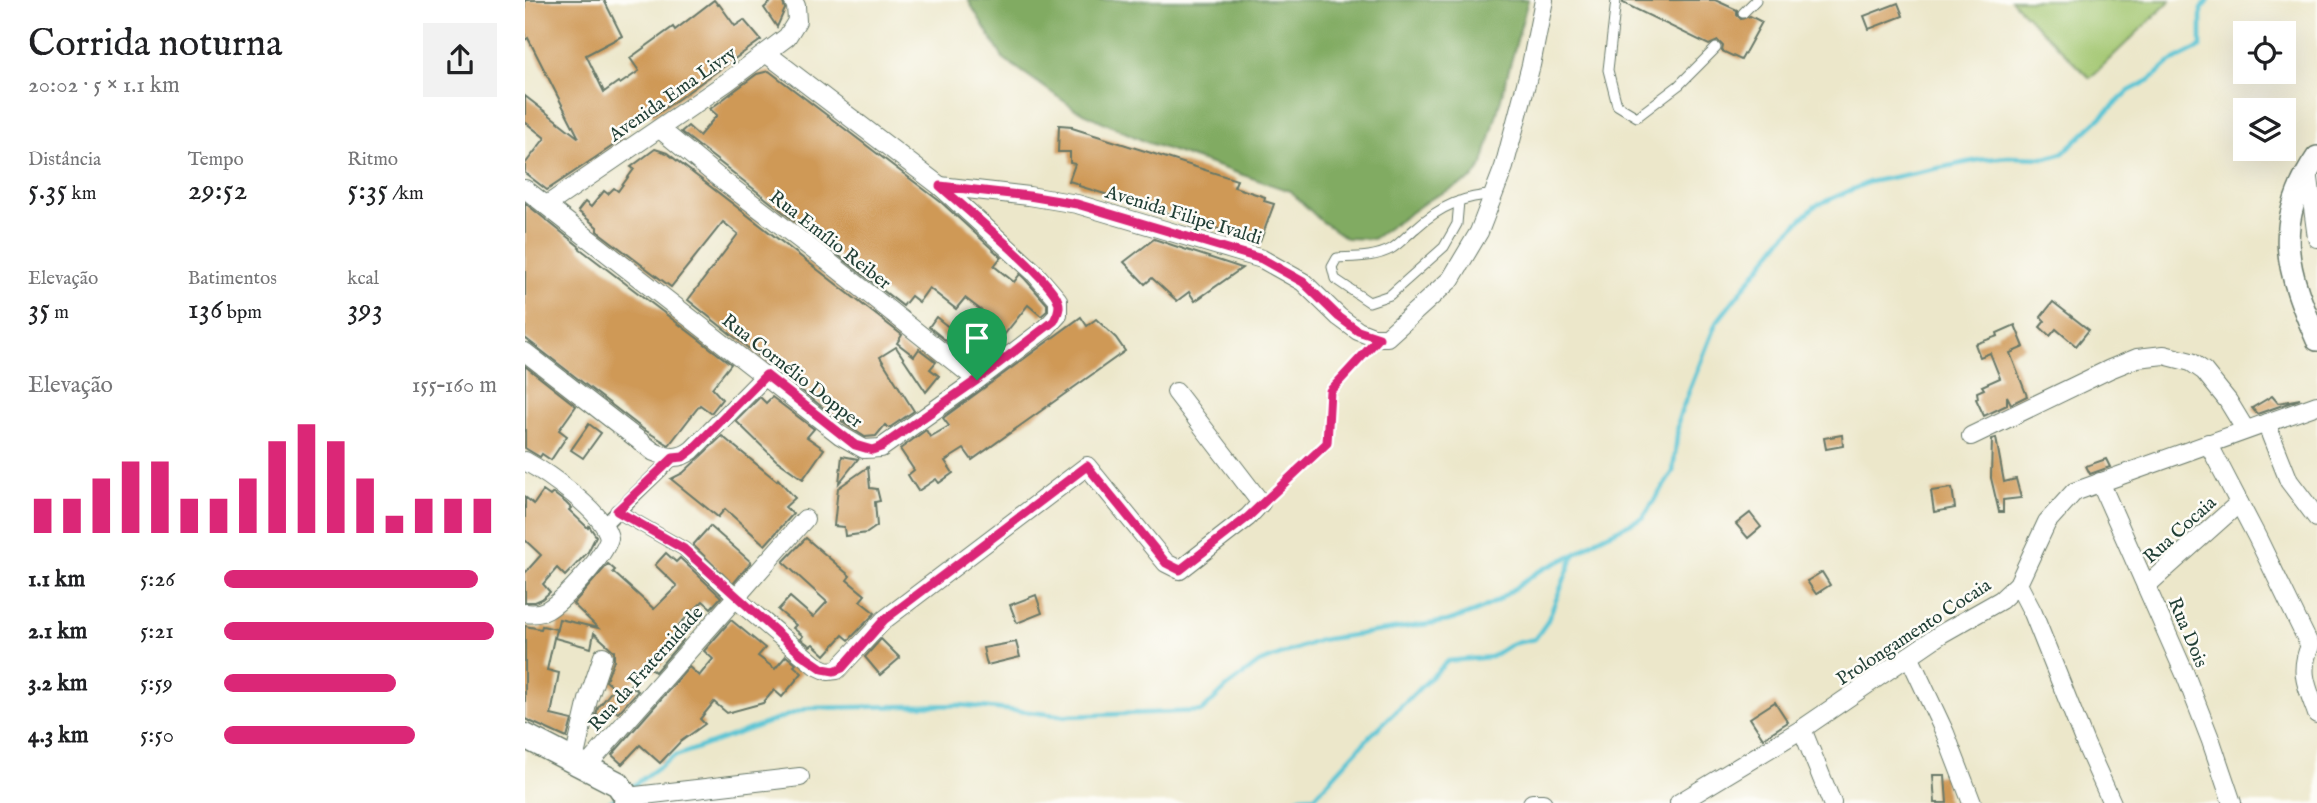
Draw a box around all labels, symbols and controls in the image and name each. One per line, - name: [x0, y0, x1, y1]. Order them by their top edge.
- text: Corrida noturna: [28, 21, 283, 69]
- map controls: [2233, 21, 2296, 161]
- button: locate: [2233, 21, 2296, 84]
- button: share: [423, 23, 497, 97]
- street label: Avenida Ema Livry: [604, 41, 742, 148]
- text: 20:02 · 5 × 1.1 km: [28, 71, 180, 100]
- button: layers: [2233, 98, 2296, 161]
- text: Distância: [28, 148, 101, 172]
- text: Tempo: [188, 148, 244, 172]
- text: Ritmo: [347, 148, 398, 172]
- text: 5.35: [28, 172, 67, 210]
- text: 29:52: [188, 172, 248, 210]
- text: 5:35: [347, 172, 388, 210]
- street label: Avenida Filipe Ivaldi: [1101, 180, 1265, 251]
- text: km: [67, 182, 96, 206]
- text: /km: [388, 182, 424, 206]
- street label: Rua Emílio Reiber: [764, 186, 895, 296]
- text: Elevação: [28, 267, 98, 291]
- text: Batimentos: [188, 267, 277, 291]
- text: kcal: [347, 267, 379, 291]
- text: 35: [28, 291, 50, 329]
- text: 136: [188, 291, 223, 329]
- text: 393: [347, 291, 383, 329]
- text: m: [50, 301, 69, 325]
- text: bpm: [223, 301, 262, 325]
- pin: [947, 308, 1007, 380]
- street label: Rua Cornélio Dopper: [716, 309, 867, 434]
- icon: arrive: [958, 319, 996, 357]
- text: Elevação: [28, 371, 113, 400]
- text: 155–160 m: [412, 371, 497, 400]
- street label: Rua Cocaia: [2139, 491, 2222, 570]
- text: 1.1 km: [28, 565, 85, 594]
- text: 5:26: [140, 565, 175, 594]
- street label: Prolongamento Cocaia: [1832, 573, 1997, 692]
- street label: Rua Dois: [2162, 594, 2213, 671]
- street label: Rua da Fraternidade: [584, 601, 709, 737]
- text: 2.1 km: [28, 617, 87, 646]
- text: 5:21: [140, 617, 174, 646]
- text: 3.2 km: [28, 669, 87, 698]
- text: 5:59: [140, 669, 173, 698]
- text: 4.3 km: [28, 721, 88, 750]
- text: 5:50: [140, 721, 174, 750]

